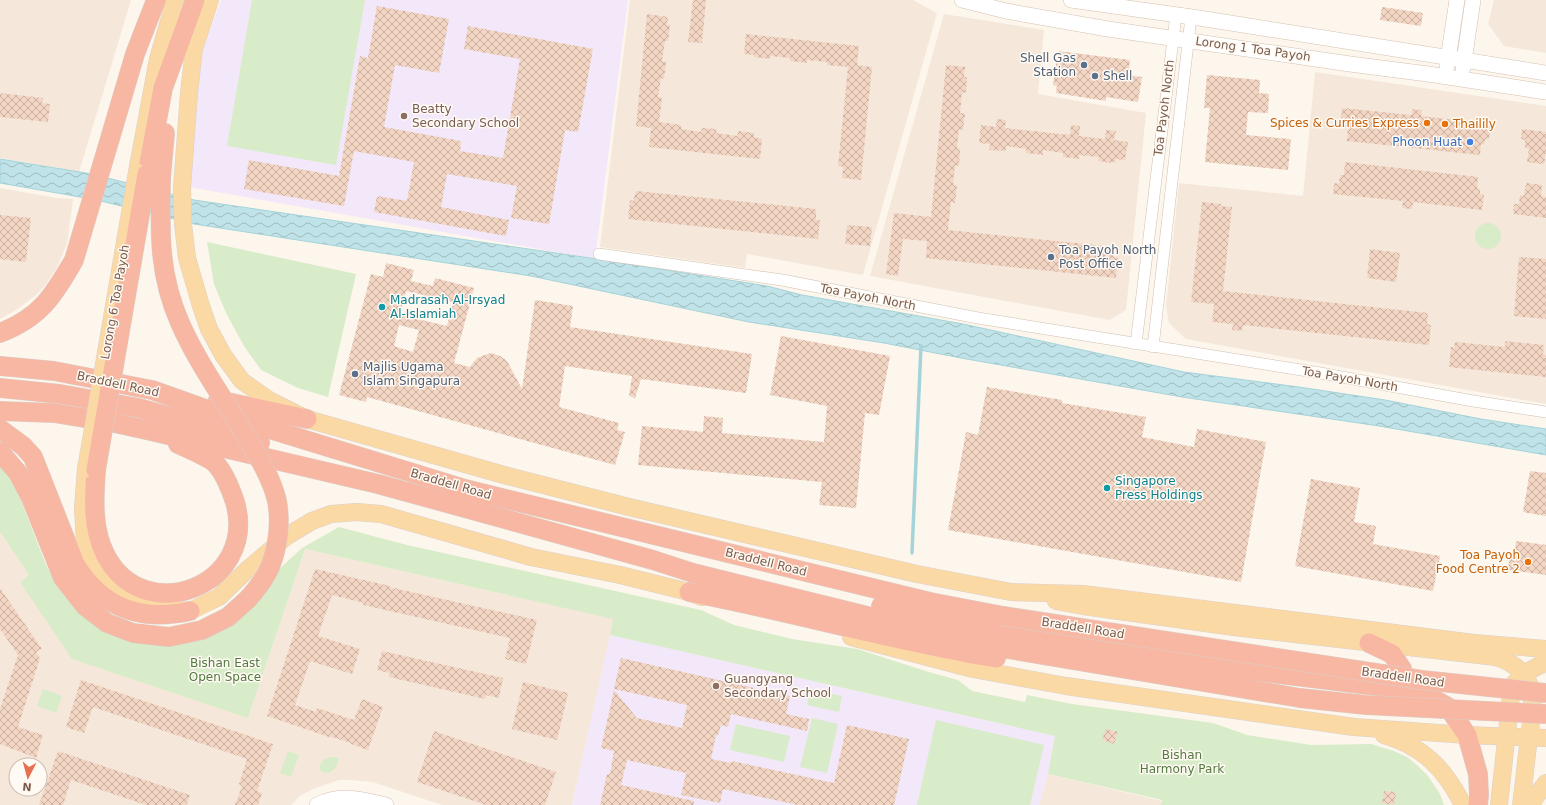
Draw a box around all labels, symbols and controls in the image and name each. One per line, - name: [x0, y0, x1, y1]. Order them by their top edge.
- street label: Lorong 1 Toa Payoh: [1194, 34, 1312, 64]
- place label: Shell Gas Station: [1020, 51, 1076, 79]
- street label: Toa Payoh North: [1151, 59, 1177, 158]
- marker: Shell Gas Station: [1079, 60, 1089, 70]
- place label: Shell: [1103, 69, 1132, 83]
- marker: Shell: [1090, 71, 1100, 81]
- place label: Beatty Secondary School: [412, 102, 519, 130]
- marker: Beatty Secondary School: [399, 111, 409, 121]
- place label: Spices & Curries Express: [1270, 116, 1419, 130]
- place label: Thailily: [1452, 117, 1496, 131]
- marker: Spices & Curries Express: [1422, 118, 1432, 128]
- marker: Thailily: [1440, 119, 1450, 129]
- place label: Phoon Huat: [1392, 135, 1462, 149]
- marker: Phoon Huat: [1465, 137, 1475, 147]
- place label: Toa Payoh North Post Office: [1058, 243, 1156, 271]
- street label: Lorong 6 Toa Payoh: [98, 244, 132, 360]
- marker: Toa Payoh North Post Office: [1046, 252, 1056, 262]
- street label: Toa Payoh North: [818, 281, 917, 313]
- place label: Madrasah Al-Irsyad Al-Islamiah: [390, 293, 505, 321]
- marker: Madrasah Al-Irsyad Al-Islamiah: [377, 302, 387, 312]
- place label: Majlis Ugama Islam Singapura: [363, 360, 460, 388]
- street label: Toa Payoh North: [1300, 363, 1399, 394]
- street label: Braddell Road: [76, 368, 160, 400]
- marker: Majlis Ugama Islam Singapura: [350, 369, 360, 379]
- street label: Braddell Road: [409, 466, 493, 502]
- place label: Singapore Press Holdings: [1115, 474, 1203, 502]
- marker: Singapore Press Holdings: [1102, 483, 1112, 493]
- street label: Braddell Road: [724, 545, 808, 579]
- place label: Toa Payoh Food Centre 2: [1436, 548, 1520, 576]
- marker: Toa Payoh Food Centre 2: [1523, 557, 1533, 567]
- street label: Braddell Road: [1041, 615, 1125, 641]
- park label: Bishan East Open Space: [189, 656, 261, 684]
- street label: Braddell Road: [1361, 664, 1445, 690]
- place label: Guangyang Secondary School: [724, 672, 831, 700]
- marker: Guangyang Secondary School: [711, 681, 721, 691]
- park label: Bishan Harmony Park: [1140, 748, 1224, 776]
- north arrow: [8, 757, 48, 797]
- text: N: [22, 780, 32, 793]

